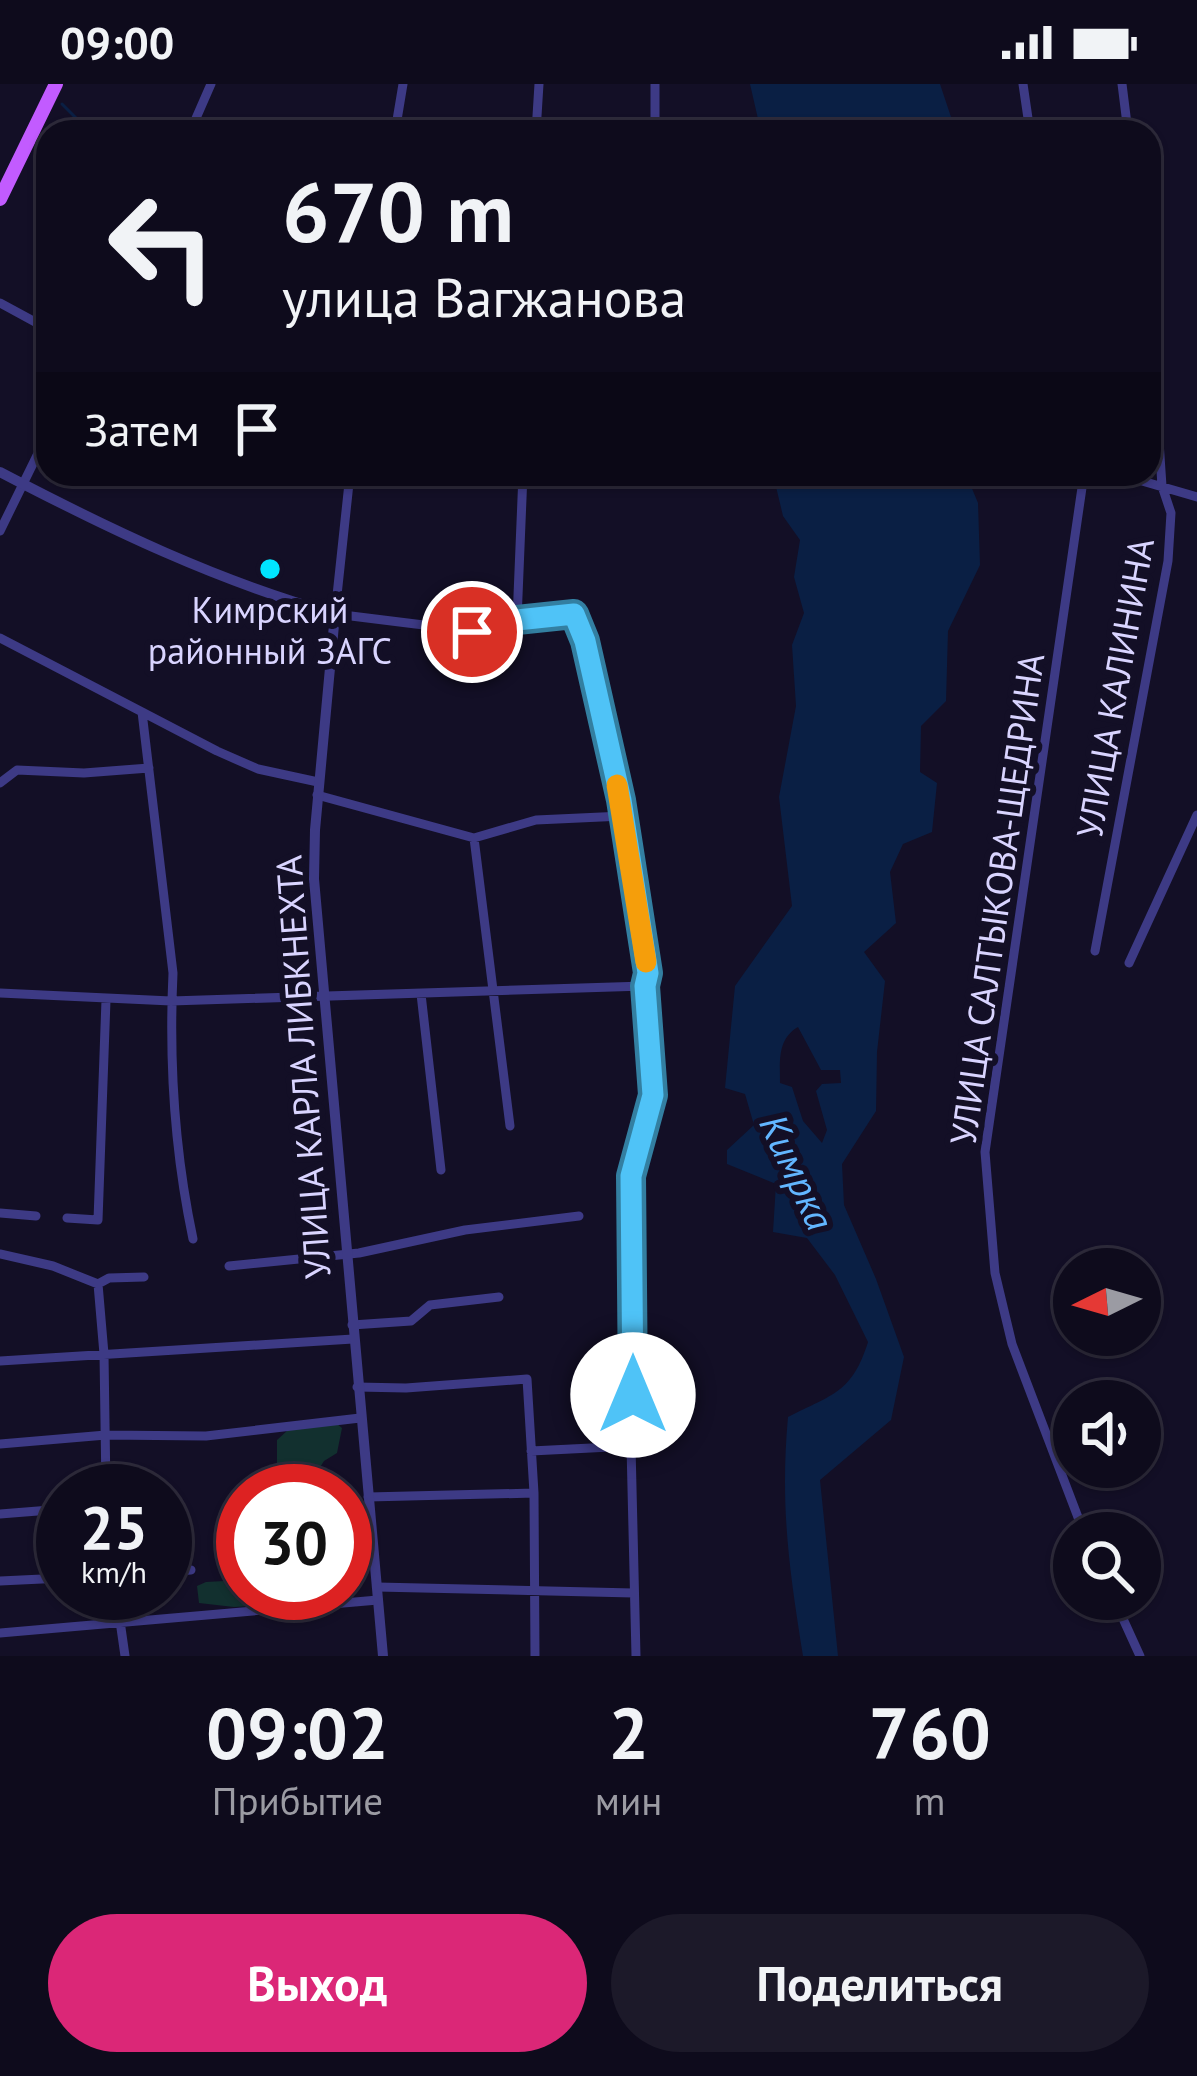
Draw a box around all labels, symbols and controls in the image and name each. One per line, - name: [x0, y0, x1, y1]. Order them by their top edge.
- text: 09:00: [60, 13, 174, 71]
- text: 670 m: [282, 156, 514, 265]
- icon: left: [84, 168, 240, 324]
- text: улица Вагжанова: [282, 262, 686, 332]
- icon: arrive: [224, 396, 290, 462]
- text: Затем: [84, 400, 200, 458]
- street label: УЛИЦА КАЛИНИНА: [1065, 534, 1164, 841]
- marker: Кимрский районный ЗАГС: [257, 556, 283, 582]
- pin: [421, 581, 523, 683]
- place label: Кимрский районный ЗАГС: [148, 586, 392, 674]
- icon: arrive: [439, 599, 505, 665]
- street label: УЛИЦА САЛТЫКОВА-ЩЕДРИНА: [939, 650, 1054, 1148]
- street label: УЛИЦА КАРЛА ЛИБКНЕХТА: [264, 854, 341, 1280]
- water label: Кимрка: [749, 1106, 846, 1238]
- north arrow: [1053, 1248, 1161, 1356]
- map controls: [1053, 1248, 1161, 1620]
- position arrow: [570, 1332, 696, 1458]
- button: sound: [1053, 1380, 1161, 1488]
- speed limit sign: 30: [216, 1464, 372, 1620]
- text: 25: [80, 1488, 148, 1566]
- button: search: [1053, 1512, 1161, 1620]
- text: km/h: [81, 1552, 147, 1591]
- text: 09:02: [206, 1686, 389, 1779]
- text: 2: [608, 1686, 649, 1779]
- text: 760: [868, 1686, 991, 1779]
- text: Прибытие: [212, 1775, 383, 1826]
- text: мин: [595, 1775, 662, 1826]
- text: m: [914, 1775, 946, 1826]
- button: Выход: [48, 1914, 587, 2052]
- button: Поделиться: [611, 1914, 1149, 2052]

